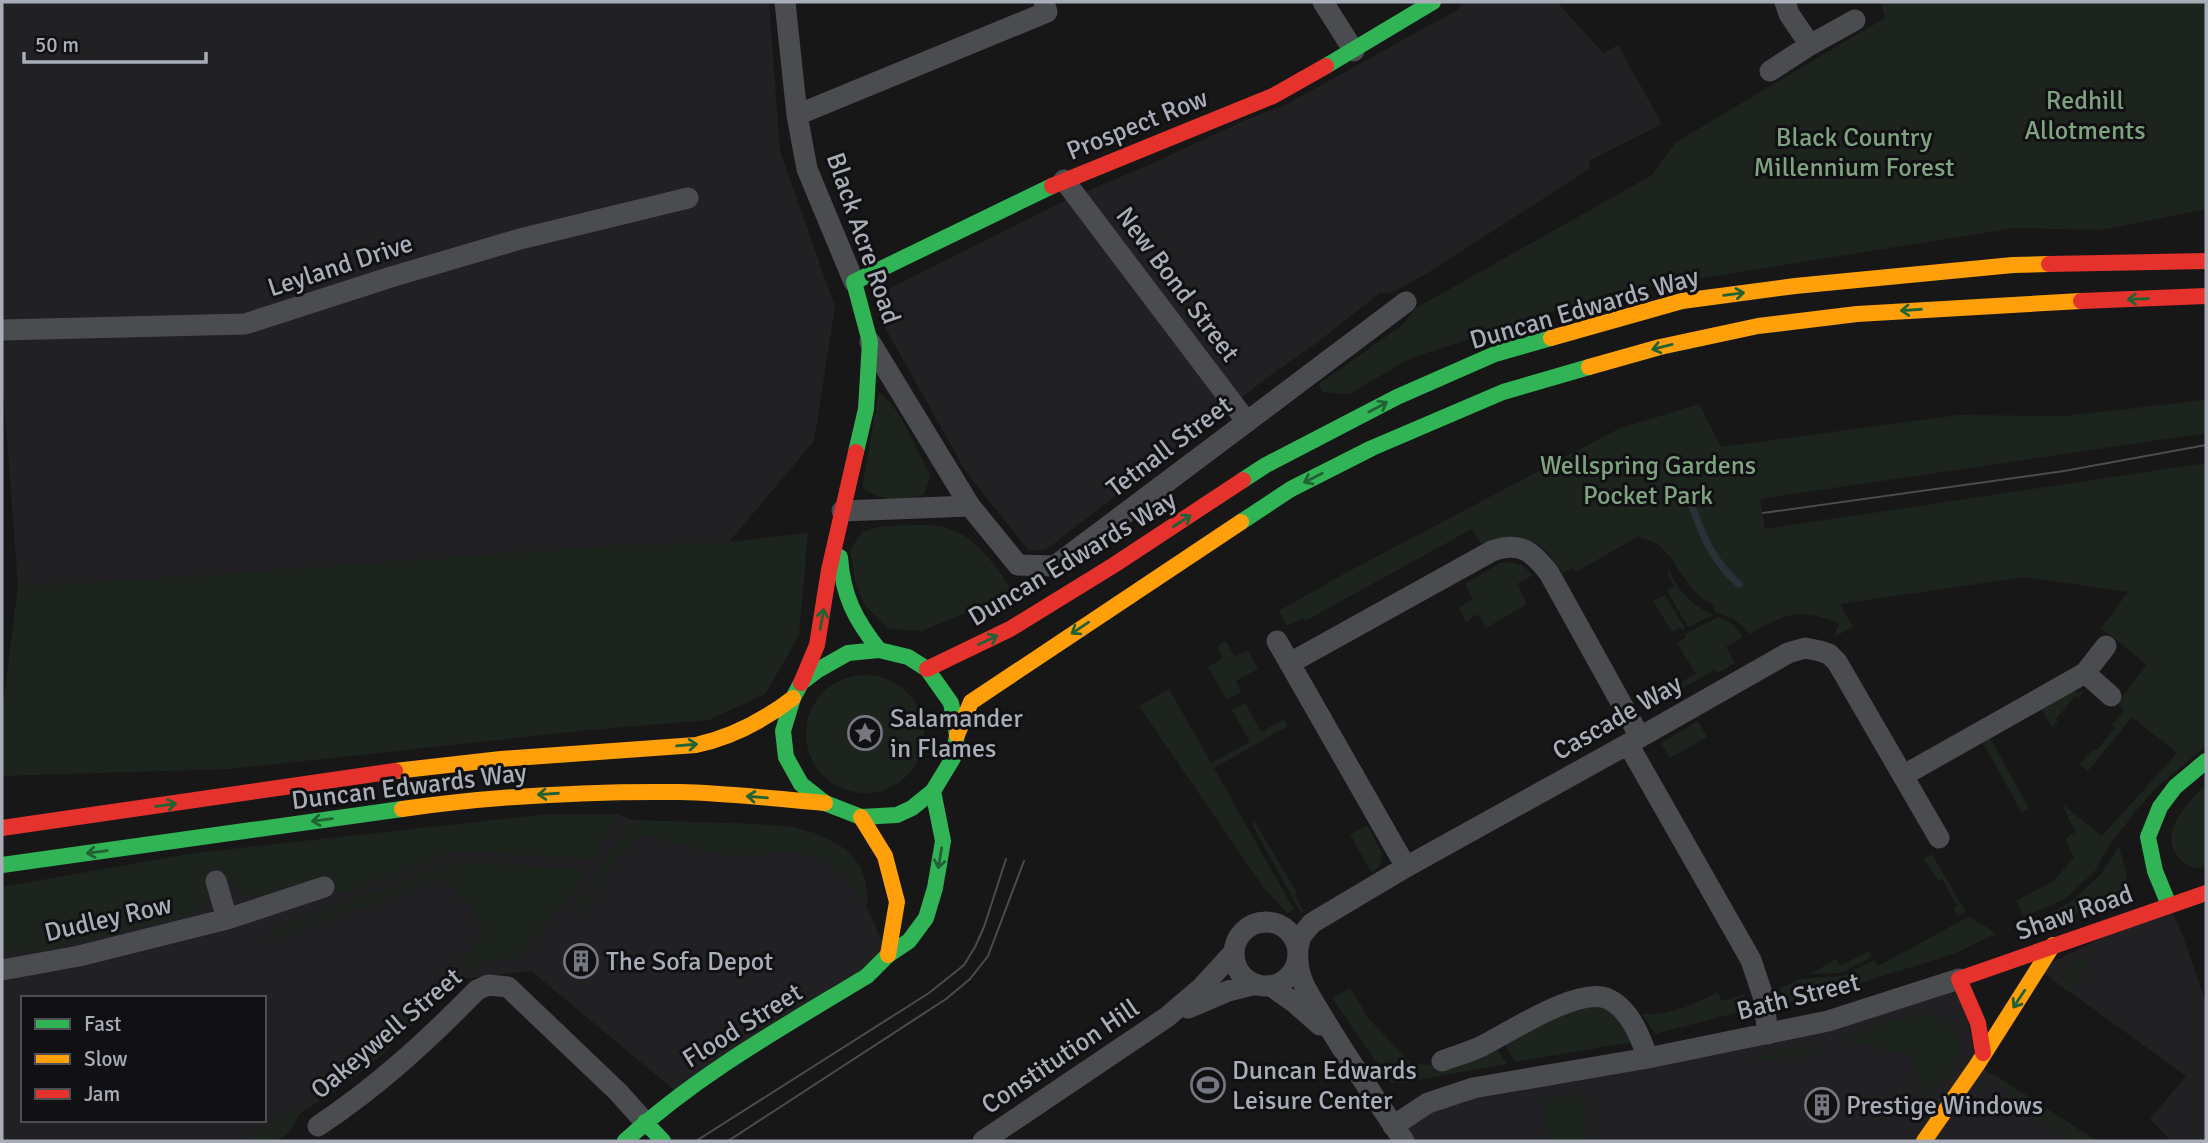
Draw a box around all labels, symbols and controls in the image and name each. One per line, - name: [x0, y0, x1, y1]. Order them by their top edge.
- scale bar: [24, 21, 206, 65]
- text: 50 m: [35, 32, 79, 58]
- street label: Prospect Row: [1062, 82, 1213, 168]
- park label: Redhill Allotments: [2024, 85, 2146, 147]
- park label: Black Country Millennium Forest: [1754, 122, 1954, 184]
- street label: Black Acre Road: [819, 149, 907, 328]
- street label: New Bond Street: [1109, 201, 1246, 368]
- street label: Leyland Drive: [264, 227, 417, 304]
- street label: Duncan Edwards Way: [1466, 261, 1703, 357]
- one-way arrow: [1722, 288, 1745, 301]
- one-way arrow: [2127, 292, 2150, 305]
- one-way arrow: [1900, 304, 1923, 317]
- one-way arrow: [1651, 341, 1674, 354]
- street label: Tetnall Street: [1101, 389, 1239, 504]
- one-way arrow: [1367, 399, 1388, 413]
- park label: Wellspring Gardens Pocket Park: [1540, 450, 1756, 512]
- one-way arrow: [1303, 472, 1323, 486]
- street label: Duncan Edwards Way: [963, 484, 1182, 634]
- one-way arrow: [1172, 513, 1191, 528]
- one-way arrow: [816, 608, 829, 631]
- one-way arrow: [1070, 622, 1090, 636]
- one-way arrow: [977, 632, 998, 646]
- street label: Cascade Way: [1547, 668, 1688, 768]
- place label: Salamander in Flames: [890, 703, 1023, 765]
- place icon: Salamander in Flames: [846, 714, 884, 752]
- one-way arrow: [675, 738, 698, 751]
- street label: Duncan Edwards Way: [290, 757, 529, 817]
- one-way arrow: [537, 788, 560, 801]
- one-way arrow: [746, 790, 769, 803]
- one-way arrow: [154, 798, 177, 811]
- one-way arrow: [311, 814, 334, 827]
- one-way arrow: [86, 845, 109, 858]
- one-way arrow: [933, 846, 946, 869]
- street label: Shaw Road: [2012, 878, 2137, 948]
- street label: Dudley Row: [41, 889, 175, 949]
- building icon: The Sofa Depot: [562, 942, 600, 980]
- place label: The Sofa Depot: [606, 946, 773, 978]
- street label: Oakeywell Street: [305, 961, 469, 1106]
- street label: Bath Street: [1734, 966, 1863, 1028]
- street label: Flood Street: [677, 976, 808, 1075]
- one-way arrow: [2011, 989, 2025, 1009]
- street label: Constitution Hill: [976, 992, 1146, 1121]
- legend: [21, 996, 266, 1122]
- text: Fast: [84, 1011, 121, 1037]
- text: Slow: [84, 1046, 128, 1072]
- place label: Duncan Edwards Leisure Center: [1232, 1055, 1417, 1117]
- sports icon: Duncan Edwards Leisure Center: [1189, 1066, 1227, 1104]
- text: Jam: [84, 1081, 120, 1107]
- building icon: Prestige Windows: [1803, 1086, 1841, 1124]
- place label: Prestige Windows: [1846, 1090, 2043, 1122]

